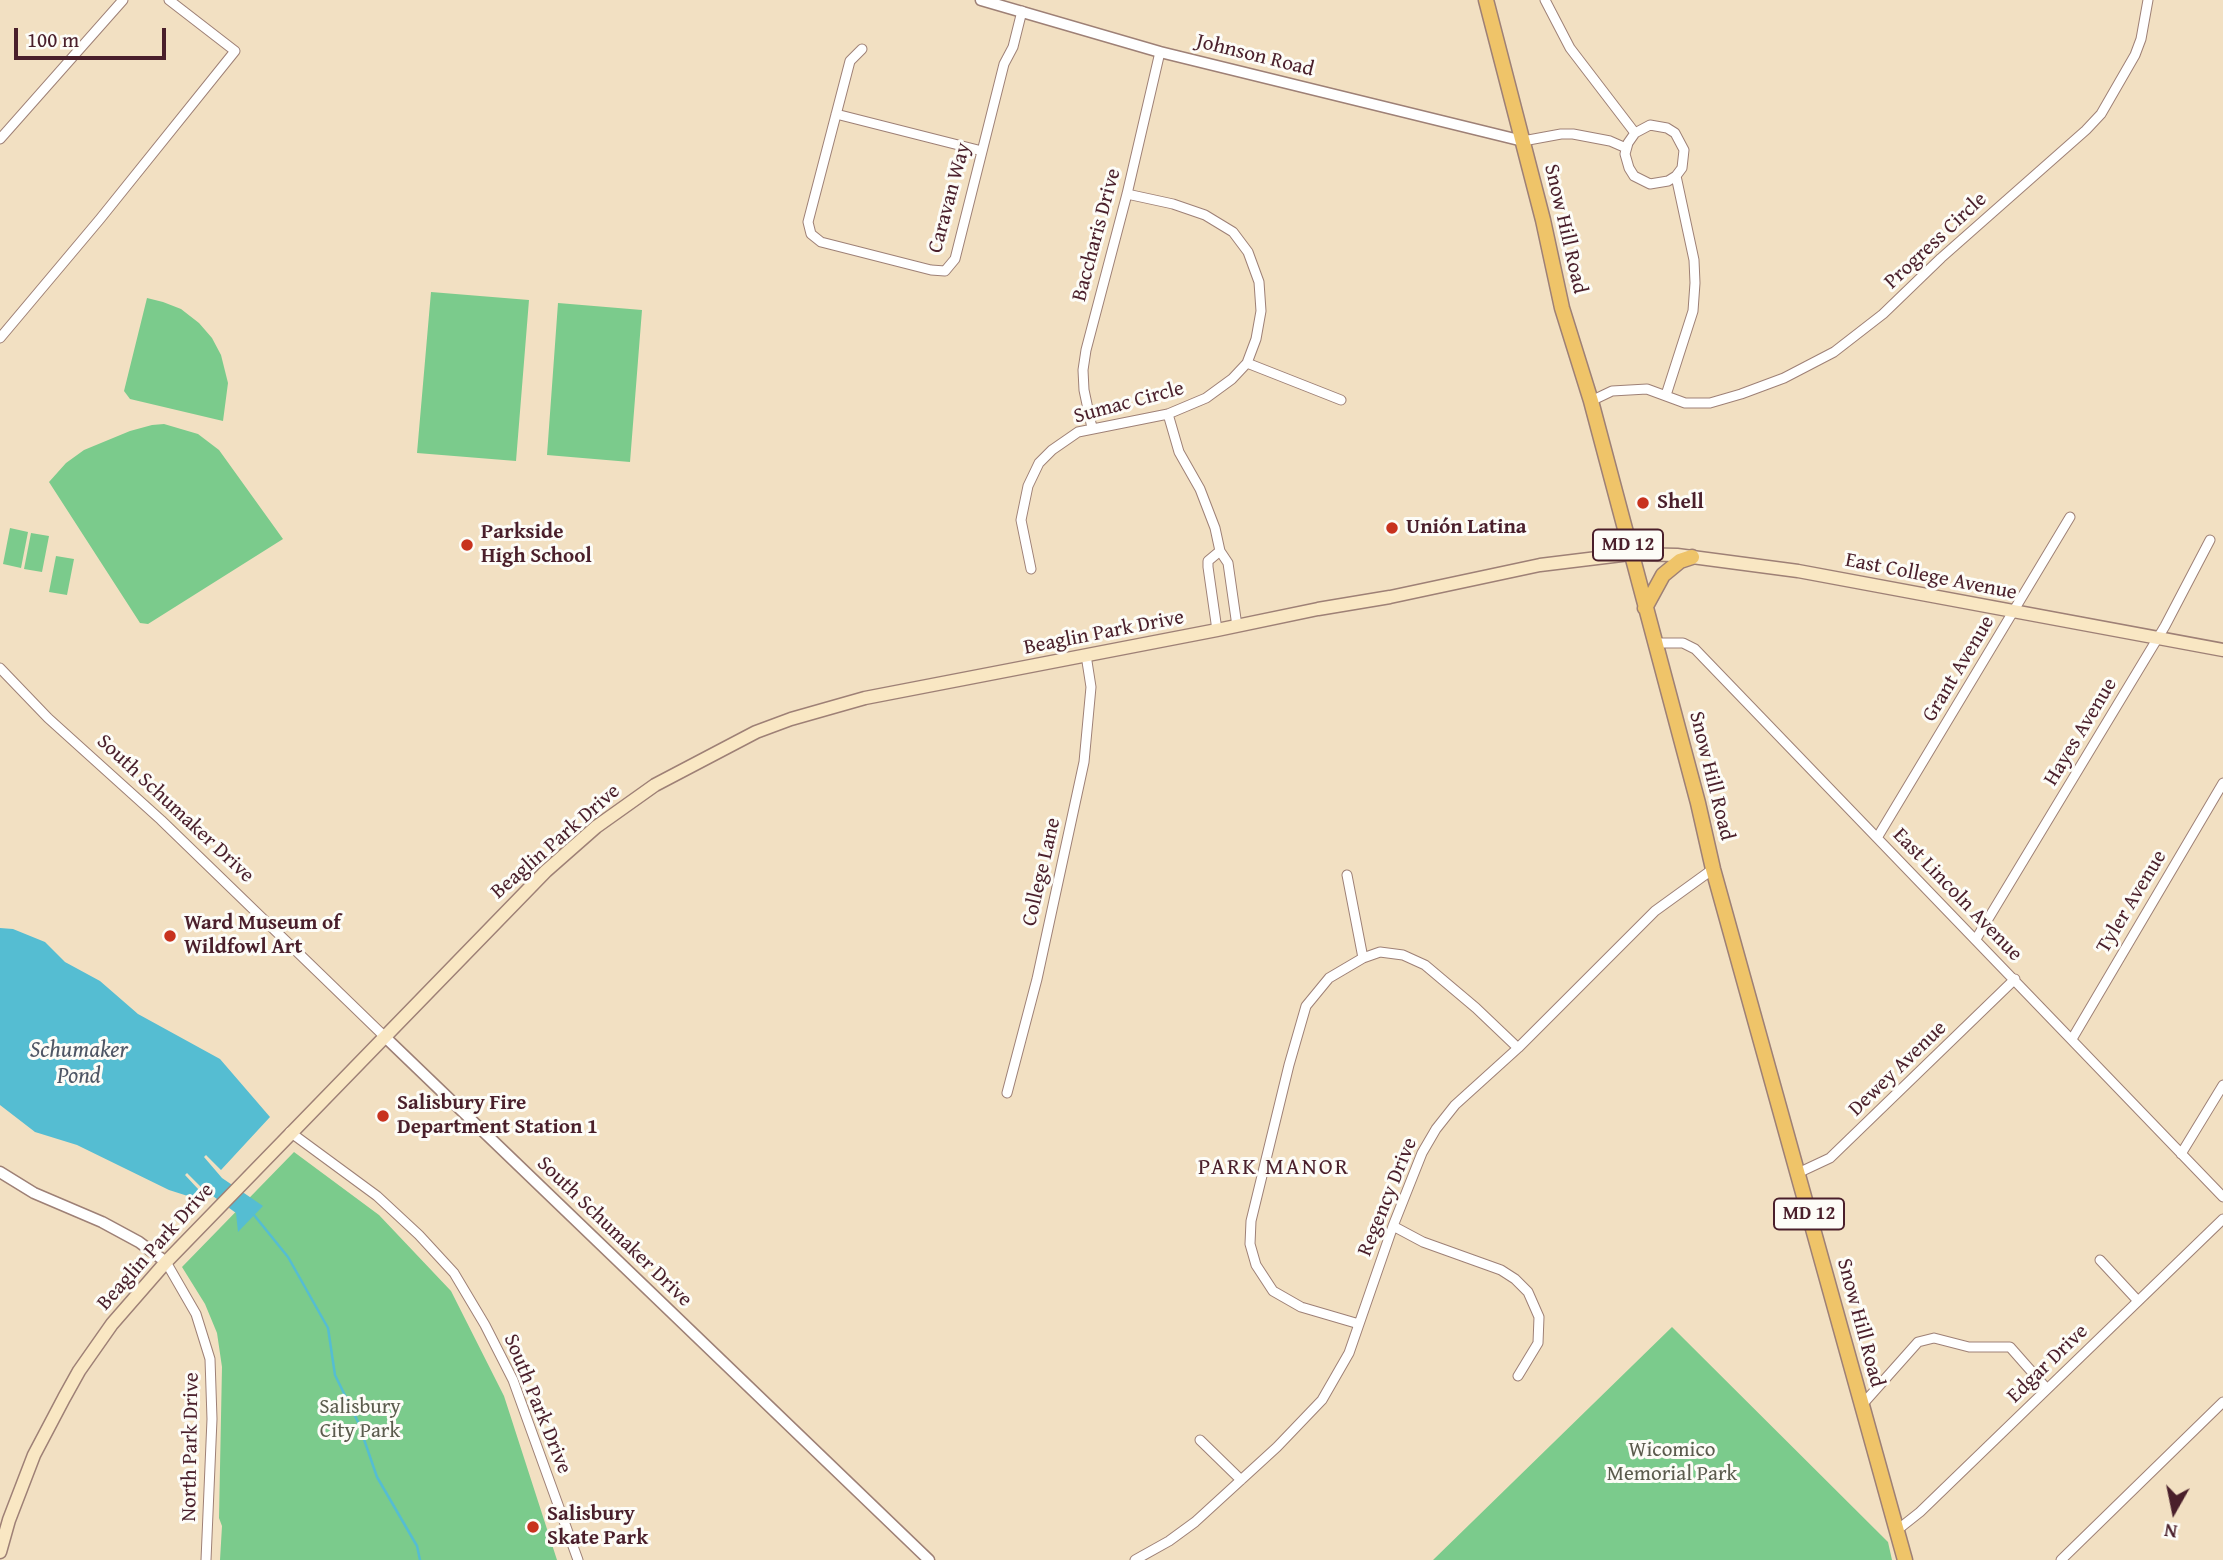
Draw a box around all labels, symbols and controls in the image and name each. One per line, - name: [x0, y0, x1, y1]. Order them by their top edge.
- scale bar: [18, 14, 170, 58]
- text: 100 m: [27, 24, 79, 55]
- street label: Johnson Road: [1194, 29, 1316, 83]
- street label: Caravan Way: [923, 140, 977, 256]
- street label: Snow Hill Road: [1538, 162, 1592, 296]
- street label: Baccharis Drive: [1067, 166, 1127, 304]
- street label: Progress Circle: [1880, 187, 1992, 295]
- street label: Sumac Circle: [1071, 376, 1187, 430]
- place label: Shell: [1657, 490, 1704, 516]
- marker: Shell: [1635, 495, 1651, 511]
- place label: Unión Latina: [1406, 515, 1527, 541]
- place label: Parkside High School: [481, 520, 592, 570]
- marker: Unión Latina: [1384, 520, 1400, 536]
- road number: MD 12: [1593, 530, 1663, 560]
- marker: Parkside High School: [459, 537, 475, 553]
- street label: East College Avenue: [1843, 548, 2019, 606]
- street label: Beaglin Park Drive: [1022, 605, 1186, 661]
- street label: Grant Avenue: [1918, 611, 2000, 727]
- street label: Hayes Avenue: [2039, 674, 2123, 790]
- street label: Snow Hill Road: [1683, 709, 1739, 843]
- street label: South Schumaker Drive: [91, 729, 259, 889]
- street label: Beaglin Park Drive: [486, 779, 626, 905]
- street label: College Lane: [1017, 815, 1067, 929]
- street label: East Lincoln Avenue: [1887, 823, 2027, 967]
- street label: Tyler Avenue: [2091, 846, 2173, 958]
- place label: Ward Museum of Wildfowl Art: [184, 911, 341, 961]
- marker: Ward Museum of Wildfowl Art: [162, 928, 178, 944]
- street label: Dewey Avenue: [1844, 1016, 1952, 1122]
- water label: Schumaker Pond: [30, 1037, 128, 1091]
- place label: Salisbury Fire Department Station 1: [397, 1091, 598, 1141]
- marker: Salisbury Fire Department Station 1: [375, 1108, 391, 1124]
- street label: Regency Drive: [1353, 1134, 1423, 1260]
- street label: South Schumaker Drive: [531, 1151, 697, 1313]
- district label: PARK MANOR: [1199, 1154, 1349, 1182]
- street label: Beaglin Park Drive: [92, 1178, 220, 1316]
- road number: MD 12: [1774, 1198, 1844, 1230]
- street label: Snow Hill Road: [1831, 1256, 1889, 1390]
- street label: Edgar Drive: [2002, 1319, 2094, 1409]
- street label: South Park Drive: [498, 1330, 576, 1478]
- street label: North Park Drive: [177, 1372, 205, 1522]
- park label: Salisbury City Park: [319, 1395, 401, 1445]
- park label: Wicomico Memorial Park: [1607, 1438, 1737, 1488]
- north arrow: [2139, 1476, 2209, 1546]
- place label: Salisbury Skate Park: [547, 1502, 648, 1552]
- text: N: [2162, 1517, 2179, 1547]
- marker: Salisbury Skate Park: [525, 1519, 541, 1535]

